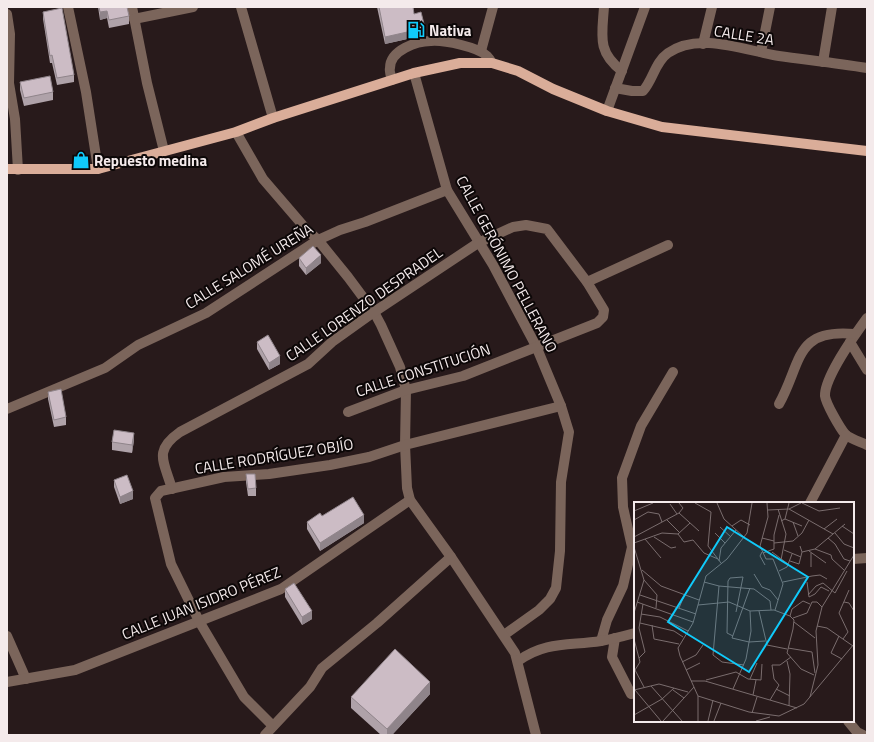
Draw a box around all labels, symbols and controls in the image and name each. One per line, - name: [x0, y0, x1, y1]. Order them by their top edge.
- place label: Nativa: [429, 19, 472, 42]
- street label: CALLE 2A: [712, 19, 776, 51]
- fuel station icon: Nativa: [406, 20, 426, 40]
- place label: Repuesto medina: [94, 149, 207, 172]
- shop icon: Repuesto medina: [71, 150, 91, 170]
- street label: CALLE GERÓNIMO PELLERANO: [451, 171, 564, 357]
- street label: CALLE SALOMÉ UREÑA: [180, 217, 318, 315]
- street label: CALLE LORENZO DESPRADEL: [281, 241, 447, 367]
- street label: CALLE CONSTITUCIÓN: [353, 337, 493, 403]
- street label: CALLE RODRÍGUEZ OBJÍO: [193, 432, 355, 480]
- inset map: [634, 502, 854, 722]
- street label: CALLE JUAN ISIDRO PÉREZ: [118, 561, 284, 645]

